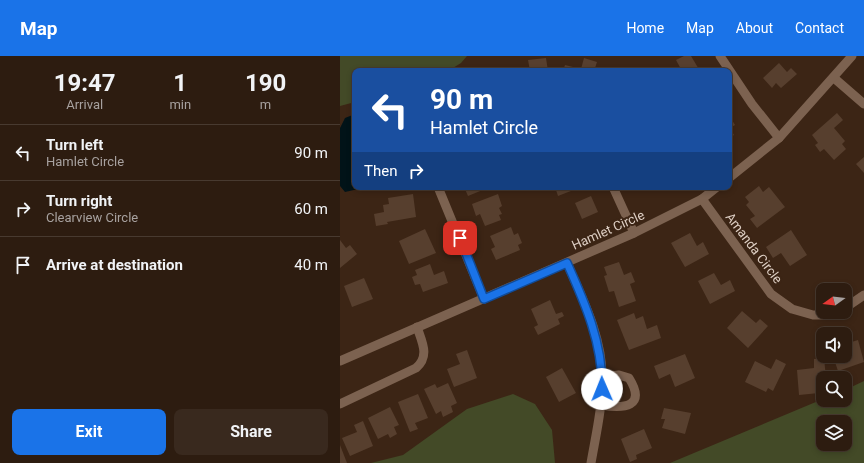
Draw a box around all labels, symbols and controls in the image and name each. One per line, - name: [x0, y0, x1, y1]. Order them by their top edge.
- text: Map: [20, 17, 58, 40]
- text: Home: [626, 20, 664, 36]
- text: Map: [686, 20, 714, 36]
- text: About: [736, 20, 773, 36]
- text: Contact: [795, 20, 844, 36]
- text: 19:47: [54, 69, 116, 97]
- text: 1: [173, 69, 187, 97]
- text: 190: [245, 69, 286, 97]
- text: 90 m: [430, 83, 493, 116]
- icon: left: [364, 84, 416, 136]
- text: Arrival: [66, 97, 103, 112]
- text: min: [169, 97, 191, 112]
- text: m: [260, 97, 271, 112]
- text: Hamlet Circle: [430, 117, 538, 138]
- text: Turn left: [46, 136, 103, 154]
- icon: left: [12, 142, 34, 164]
- text: 90 m: [294, 144, 328, 162]
- text: Hamlet Circle: [46, 154, 124, 169]
- icon: right: [405, 160, 427, 182]
- text: Then: [364, 162, 397, 180]
- text: Turn right: [46, 192, 112, 210]
- icon: right: [12, 198, 34, 220]
- text: 60 m: [294, 200, 328, 218]
- street label: Hamlet Circle: [569, 207, 647, 253]
- text: Clearview Circle: [46, 210, 138, 225]
- street label: Amanda Circle: [723, 210, 785, 286]
- pin: [443, 221, 477, 255]
- icon: arrive: [449, 227, 471, 249]
- icon: arrive: [12, 254, 34, 276]
- text: Arrive at destination: [46, 256, 183, 274]
- text: 40 m: [294, 256, 328, 274]
- north arrow: [816, 283, 852, 319]
- map controls: [816, 283, 852, 451]
- button: sound: [816, 327, 852, 363]
- position arrow: [581, 368, 623, 410]
- button: search: [816, 371, 852, 407]
- button: Exit: [12, 409, 166, 455]
- button: Share: [174, 409, 328, 455]
- button: layers: [816, 415, 852, 451]

